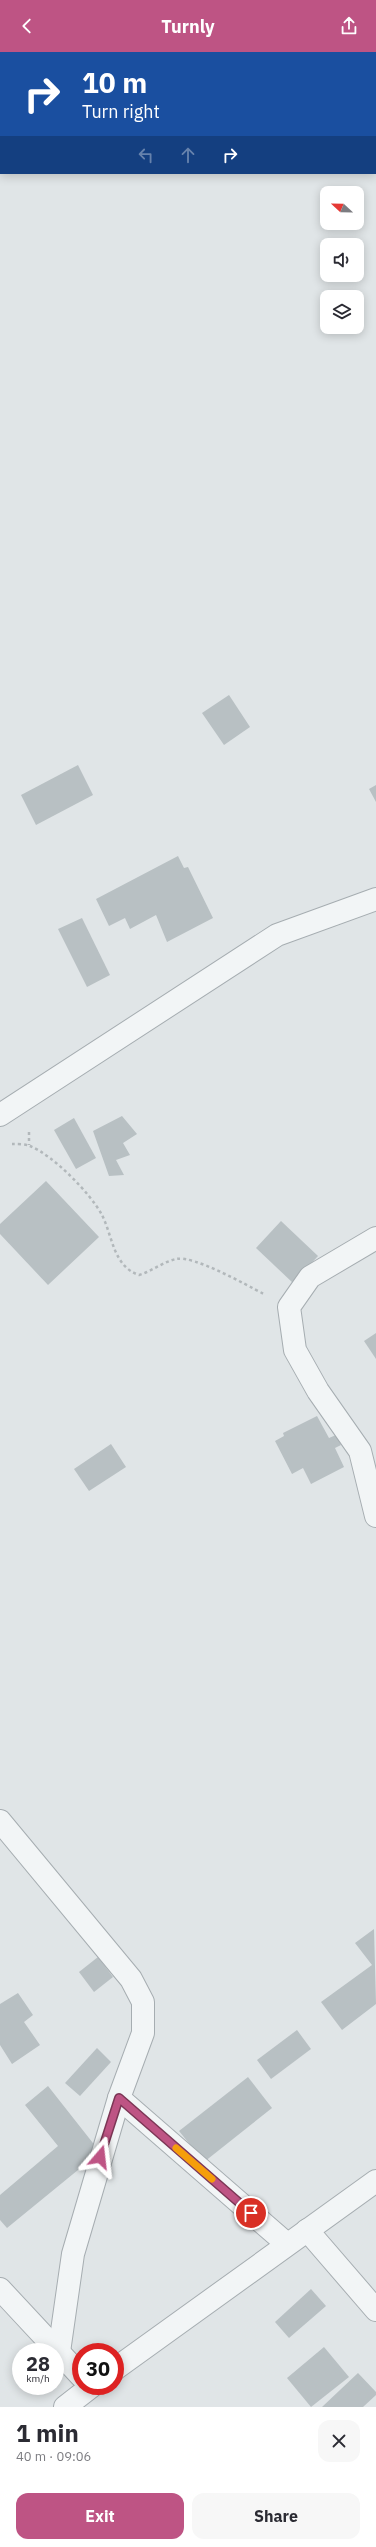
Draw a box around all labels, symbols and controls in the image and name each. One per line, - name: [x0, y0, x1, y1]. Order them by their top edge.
- icon: back: [16, 15, 38, 37]
- text: Turnly: [161, 15, 215, 38]
- icon: share: [338, 15, 360, 37]
- text: 10 m: [82, 64, 147, 101]
- icon: right: [16, 68, 68, 120]
- text: Turn right: [82, 100, 160, 123]
- icon: left: [135, 144, 157, 166]
- icon: ahead: [177, 144, 199, 166]
- icon: right: [219, 144, 241, 166]
- north arrow: [320, 186, 364, 230]
- map controls: [320, 186, 364, 334]
- button: sound: [320, 238, 364, 282]
- button: layers: [320, 290, 364, 334]
- position arrow: [79, 2136, 121, 2178]
- pin: [234, 2196, 268, 2230]
- icon: arrive: [240, 2202, 262, 2224]
- speed limit sign: 30: [72, 2343, 124, 2395]
- text: 28: [26, 2350, 50, 2377]
- text: km/h: [26, 2372, 50, 2385]
- text: 1 min: [16, 2417, 79, 2449]
- button: close: [318, 2420, 360, 2462]
- text: 40 m · 09:06: [16, 2448, 91, 2465]
- button: Exit: [16, 2493, 184, 2539]
- button: Share: [192, 2493, 360, 2539]

